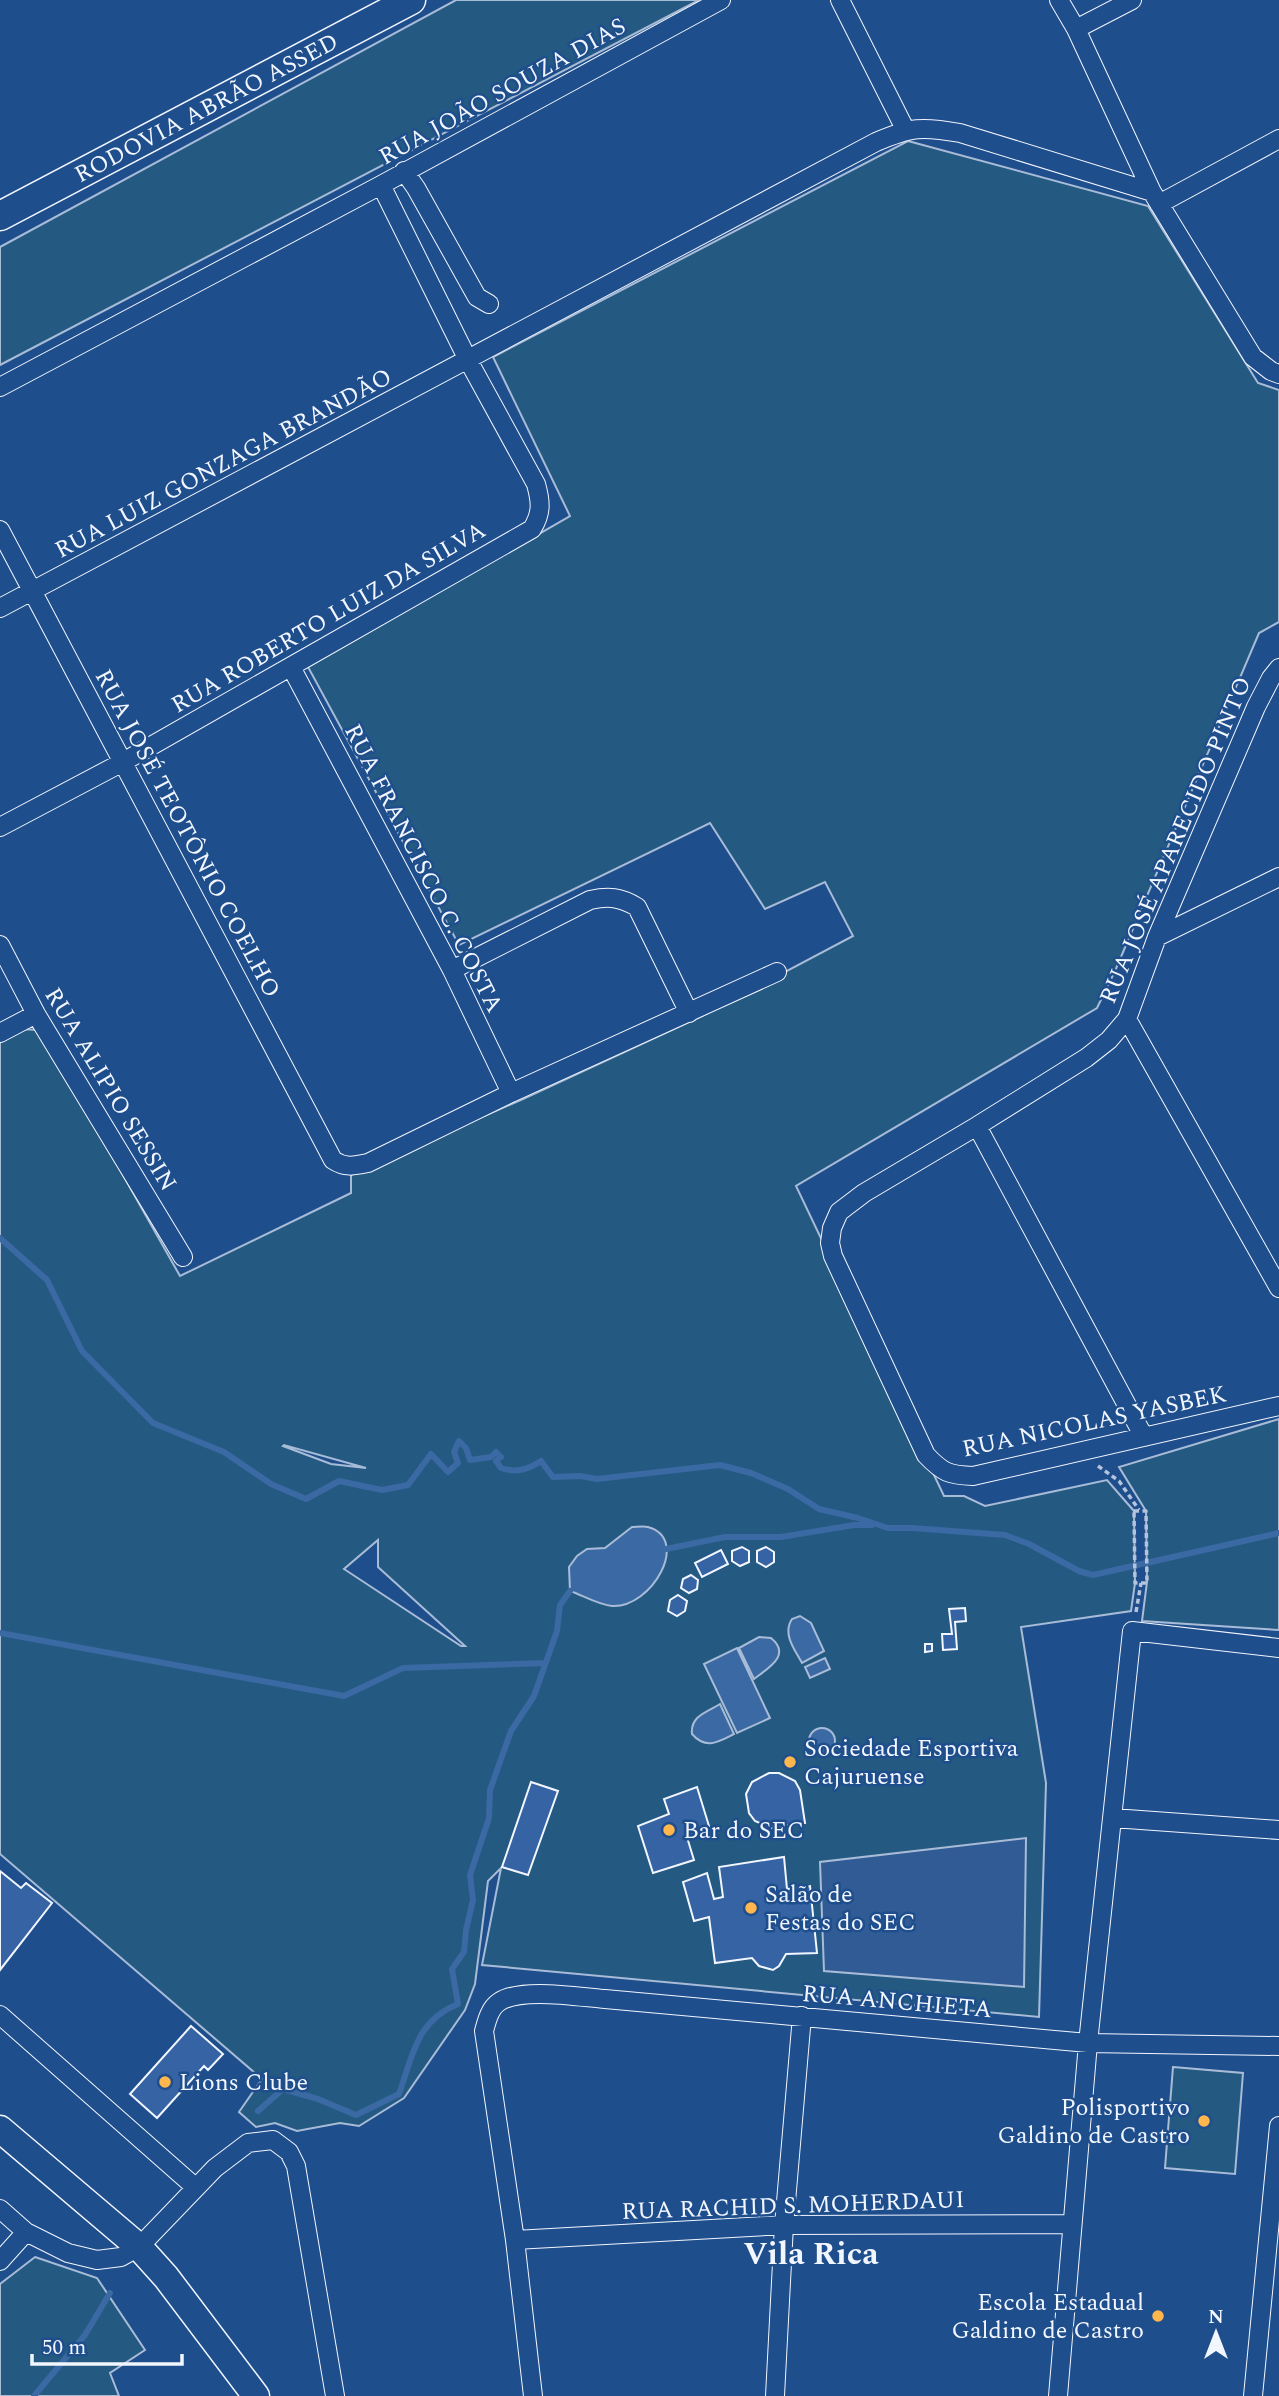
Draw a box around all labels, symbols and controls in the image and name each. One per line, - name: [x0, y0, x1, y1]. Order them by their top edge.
- street label: RUA JOÃO SOUZA DIAS: [372, 9, 633, 175]
- street label: RODOVIA ABRÃO ASSED: [68, 24, 345, 193]
- street label: RUA LUIZ GONZAGA BRANDÃO: [49, 359, 398, 568]
- street label: RUA ROBERTO LUIZ DA SILVA: [164, 513, 493, 723]
- street label: RUA JOSÉ TEOTÔNIO COELHO: [85, 663, 289, 1004]
- street label: RUA JOSÉ APARECIDO PINTO: [1091, 671, 1261, 1010]
- street label: RUA FRANCISCO C. COSTA: [334, 718, 512, 1019]
- street label: RUA ALIPIO SESSIN: [35, 981, 185, 1198]
- street label: RUA NICOLAS YASBEK: [959, 1376, 1230, 1468]
- place label: Sociedade Esportiva Cajuruense: [804, 1731, 1019, 1795]
- marker: Sociedade Esportiva Cajuruense: [782, 1754, 798, 1770]
- place label: Bar do SEC: [683, 1813, 804, 1849]
- marker: Bar do SEC: [661, 1822, 677, 1838]
- place label: Salão de Festas do SEC: [765, 1877, 916, 1941]
- marker: Salão de Festas do SEC: [743, 1900, 759, 1916]
- street label: RUA ANCHIETA: [801, 1976, 993, 2028]
- place label: Lions Clube: [179, 2065, 308, 2101]
- marker: Lions Clube: [157, 2074, 173, 2090]
- place label: Polisportivo Galdino de Castro: [997, 2090, 1190, 2154]
- marker: Polisportivo Galdino de Castro: [1196, 2113, 1212, 2129]
- street label: RUA RACHID S. MOHERDAUI: [621, 2182, 965, 2230]
- district label: Vila Rica: [743, 2230, 879, 2279]
- place label: Escola Estadual Galdino de Castro: [951, 2285, 1144, 2349]
- north arrow: [1181, 2298, 1251, 2368]
- text: N: [1208, 2303, 1224, 2332]
- marker: Escola Estadual Galdino de Castro: [1150, 2308, 1166, 2324]
- scale bar: [32, 2322, 182, 2366]
- text: 50 m: [42, 2332, 86, 2364]

